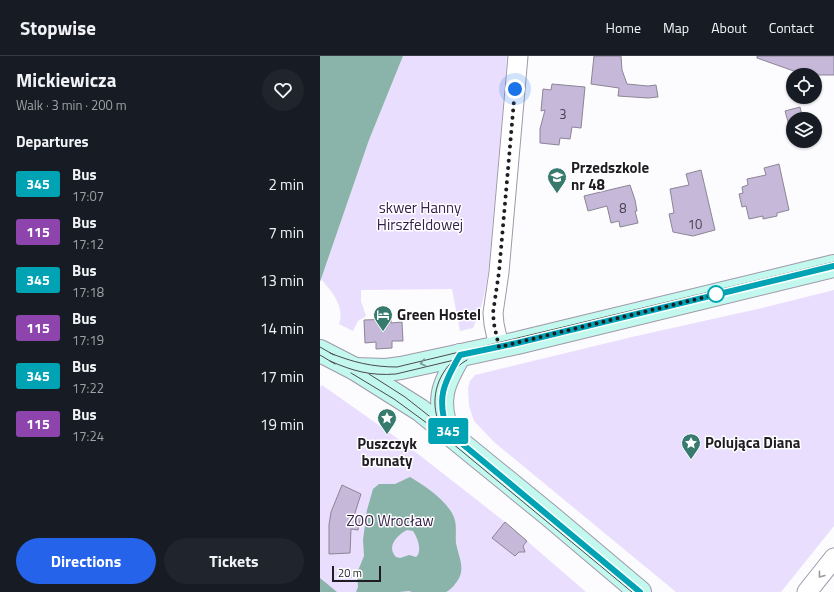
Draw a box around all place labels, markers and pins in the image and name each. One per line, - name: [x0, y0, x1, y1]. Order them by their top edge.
- place label: Przedszkole nr 48: [571, 156, 650, 196]
- school or university icon: Przedszkole nr 48: [546, 166, 568, 194]
- unlabelled marker: [707, 285, 725, 303]
- place label: Green Hostel: [397, 303, 481, 326]
- hotel icon: Green Hostel: [372, 304, 394, 332]
- place icon: Puszczyk brunaty: [376, 407, 398, 435]
- place label: Polująca Diana: [705, 431, 801, 454]
- place label: Puszczyk brunaty: [357, 432, 417, 472]
- place icon: Polująca Diana: [680, 432, 702, 460]

